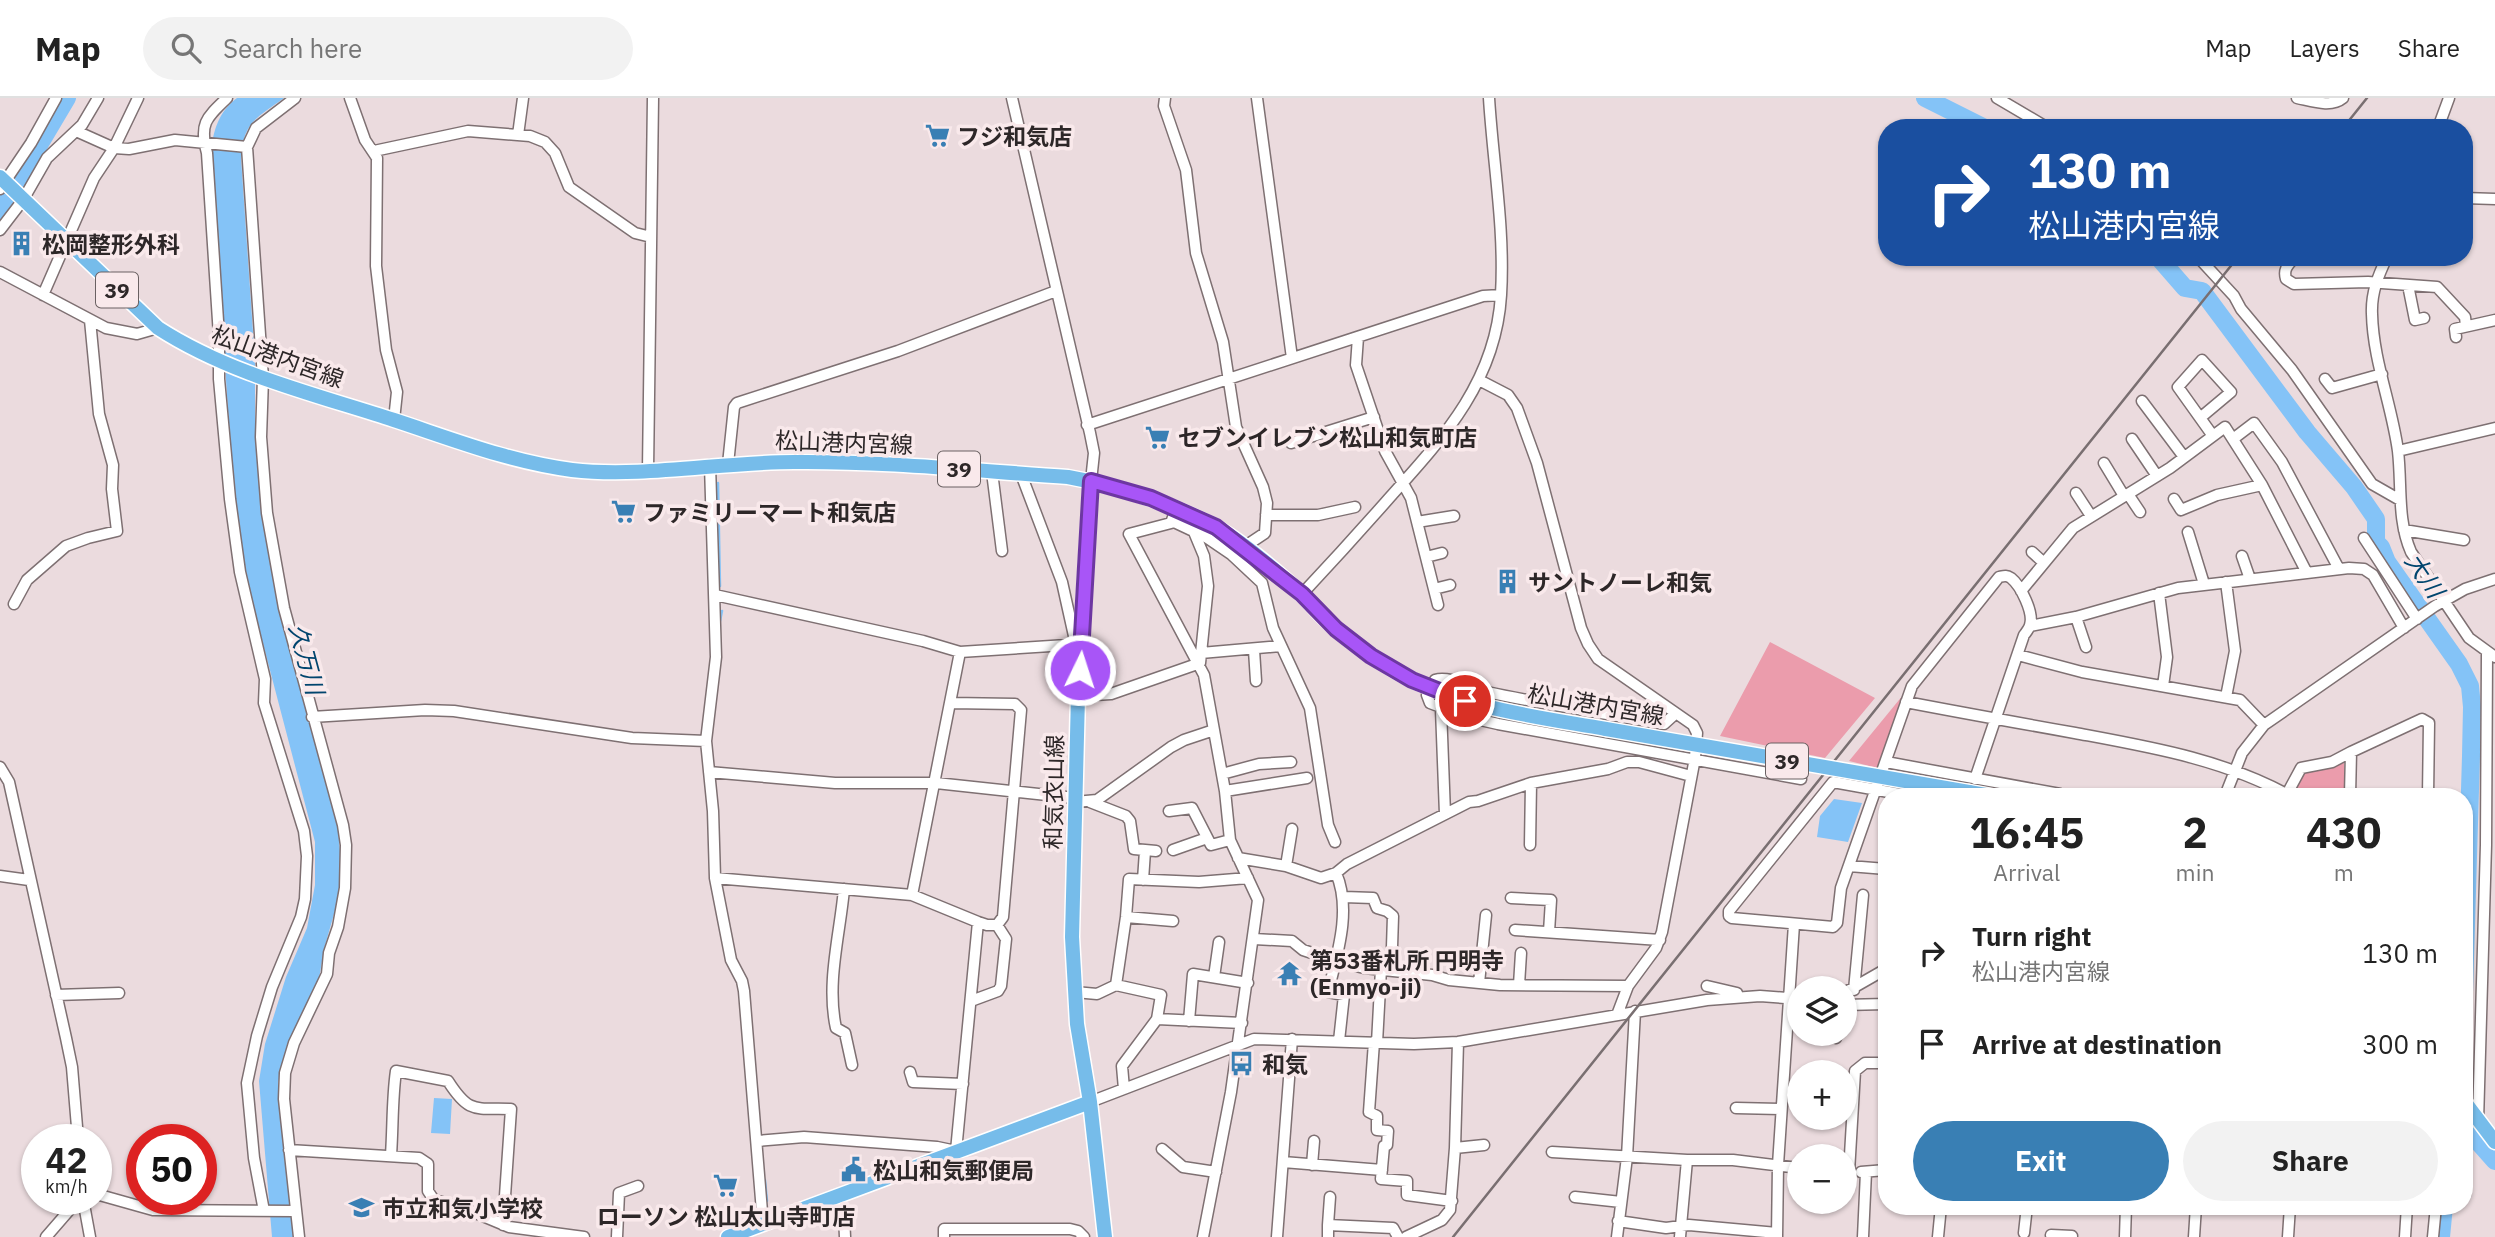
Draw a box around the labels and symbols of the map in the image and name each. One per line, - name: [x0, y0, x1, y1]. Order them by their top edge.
- place label: フジ和気店: [957, 121, 1072, 151]
- supermarket icon: フジ和気店: [923, 122, 951, 150]
- place label: 松岡整形外科: [42, 229, 180, 259]
- building icon: 松岡整形外科: [8, 230, 36, 258]
- road number: 39: [96, 272, 138, 308]
- street label: 松山港内宮線: [208, 318, 348, 394]
- place label: セブンイレブン松山和気町店: [1178, 422, 1477, 452]
- supermarket icon: セブンイレブン松山和気町店: [1144, 423, 1172, 451]
- street label: 松山港内宮線: [775, 425, 913, 459]
- road number: 39: [938, 452, 980, 486]
- place label: ファミリーマート和気店: [643, 497, 896, 527]
- supermarket icon: ファミリーマート和気店: [609, 498, 637, 526]
- water label: 大川: [2398, 546, 2453, 606]
- place label: サントノーレ和気: [1528, 567, 1712, 597]
- building icon: サントノーレ和気: [1494, 568, 1522, 596]
- water label: 久万川: [282, 620, 333, 701]
- position arrow: [1043, 633, 1117, 707]
- pin: [1435, 671, 1495, 731]
- street label: 松山港内宮線: [1525, 677, 1667, 731]
- street label: 和気衣山線: [1037, 734, 1069, 850]
- road number: 39: [1766, 744, 1808, 778]
- place label: 第53番札所 円明寺 (Enmyo-ji): [1310, 945, 1504, 1001]
- temple icon: 第53番札所 円明寺 (Enmyo-ji): [1276, 959, 1304, 987]
- place label: 和気: [1262, 1049, 1308, 1079]
- bus stop icon: 和気: [1228, 1050, 1256, 1078]
- speed limit sign: 50: [126, 1124, 217, 1215]
- place label: 松山和気郵便局: [873, 1155, 1034, 1185]
- public building icon: 松山和気郵便局: [839, 1156, 867, 1184]
- supermarket icon: ローソン 松山太山寺町店: [712, 1172, 740, 1200]
- place label: 市立和気小学校: [382, 1193, 543, 1223]
- school or university icon: 市立和気小学校: [348, 1194, 376, 1222]
- place label: ローソン 松山太山寺町店: [597, 1201, 855, 1231]

